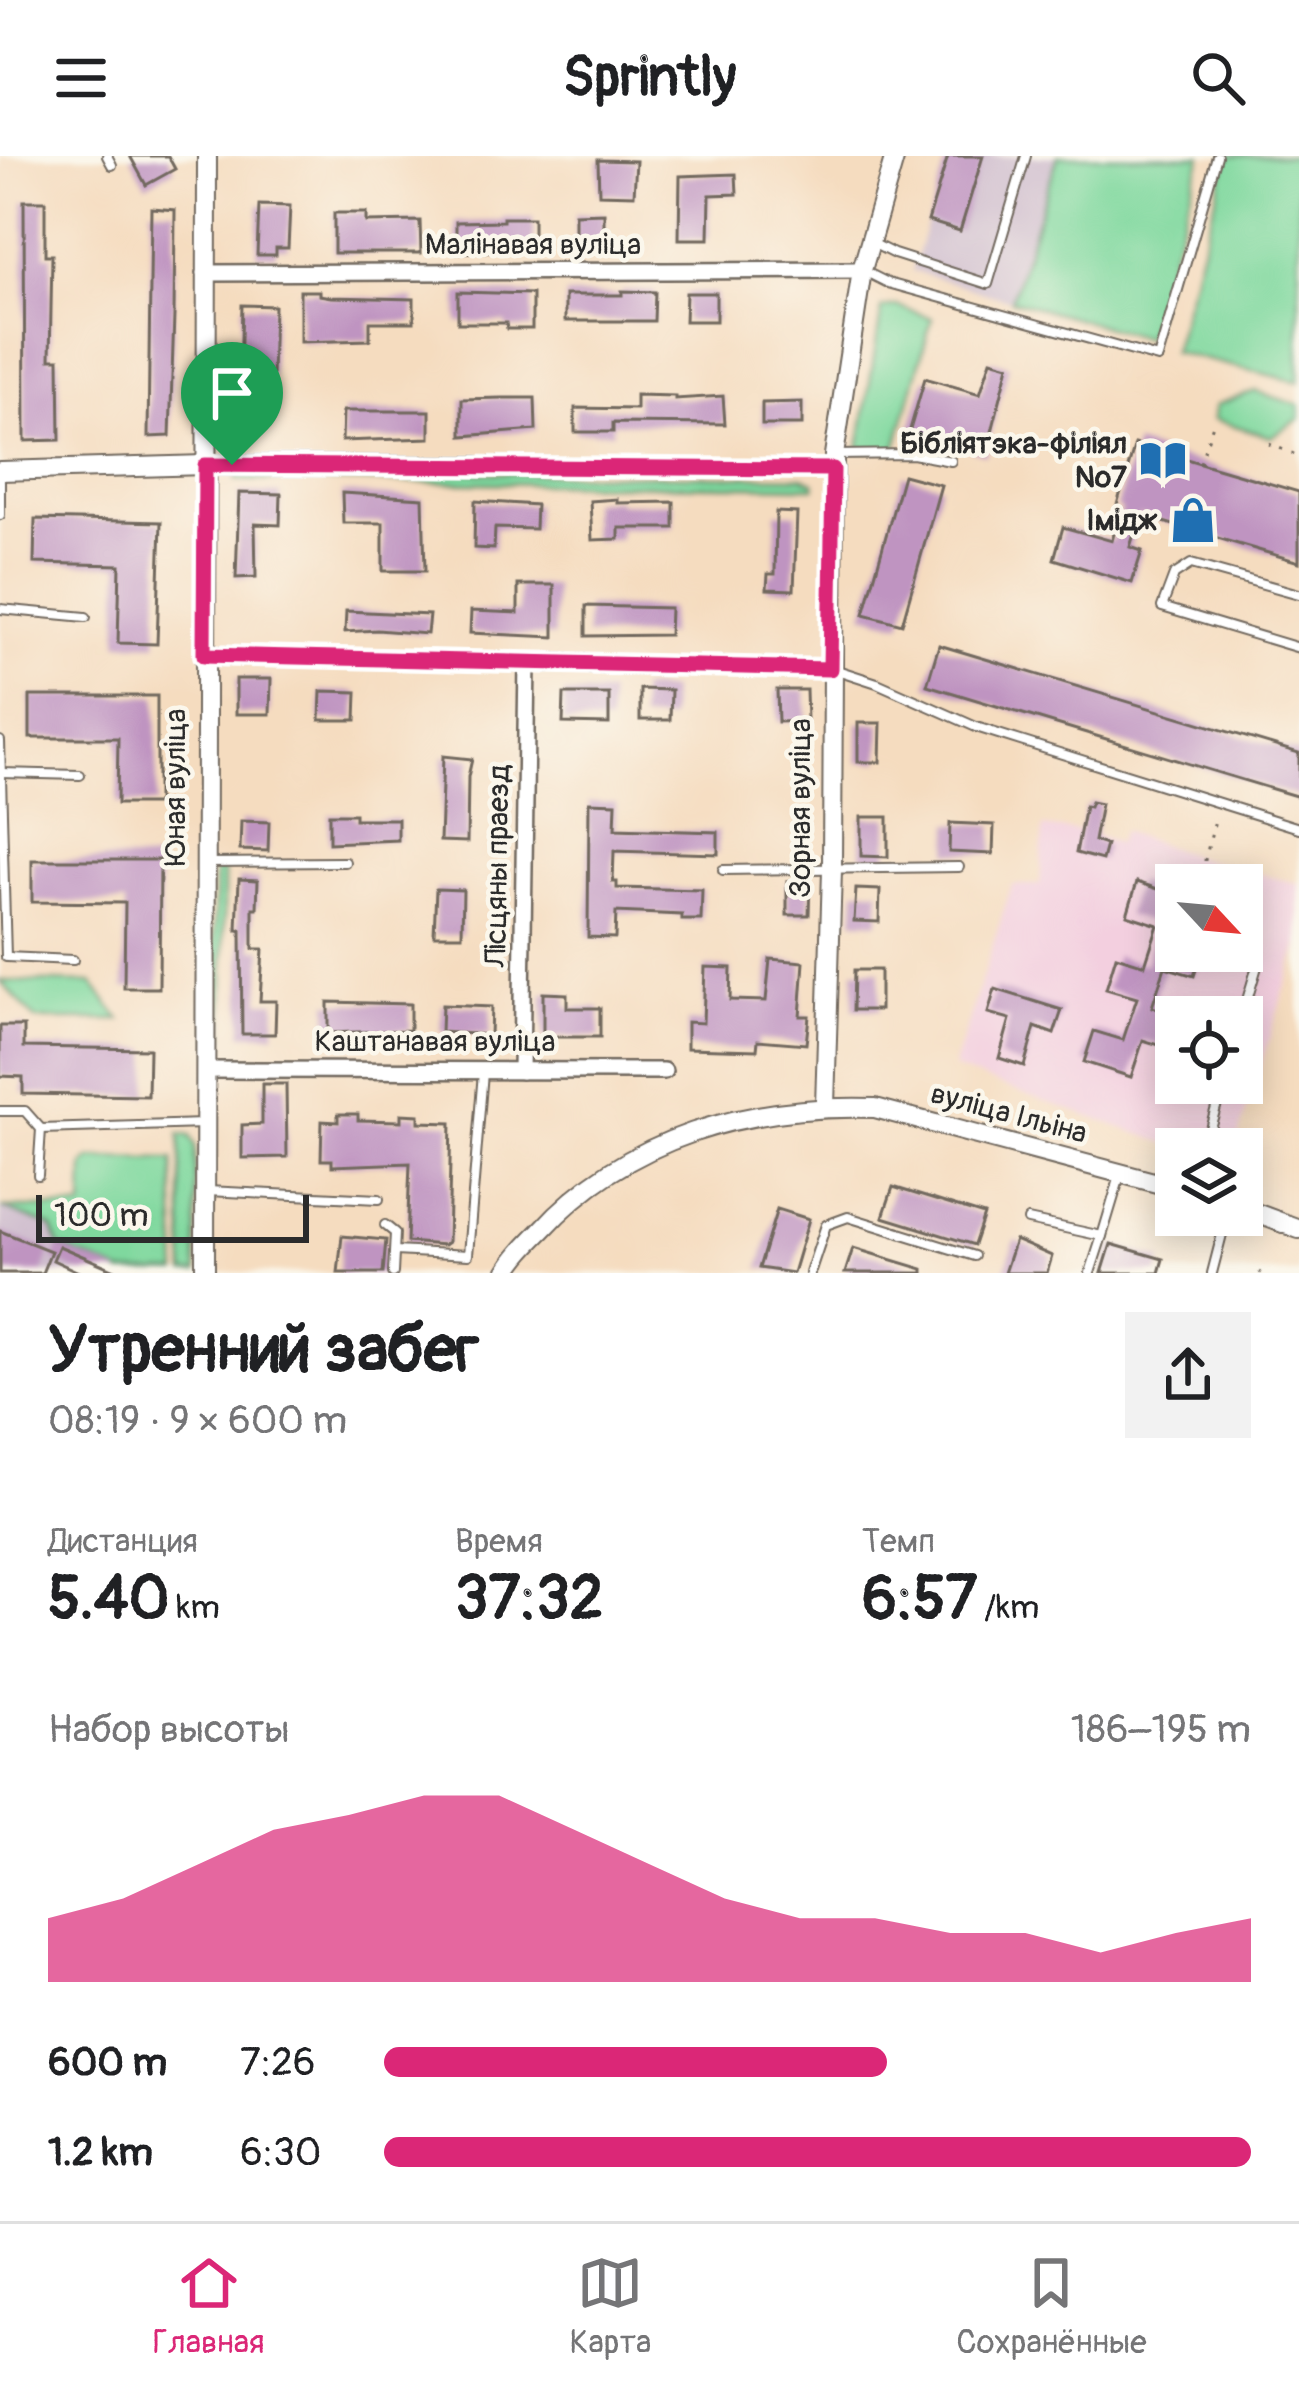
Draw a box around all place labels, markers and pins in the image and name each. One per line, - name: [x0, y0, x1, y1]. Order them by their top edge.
- pin: [181, 342, 283, 465]
- place label: Бібліятэка-філіял №7: [900, 425, 1127, 496]
- library icon: Бібліятэка-філіял №7: [1138, 435, 1188, 485]
- shop icon: Імідж: [1168, 495, 1218, 545]
- place label: Імідж: [1086, 502, 1158, 539]

